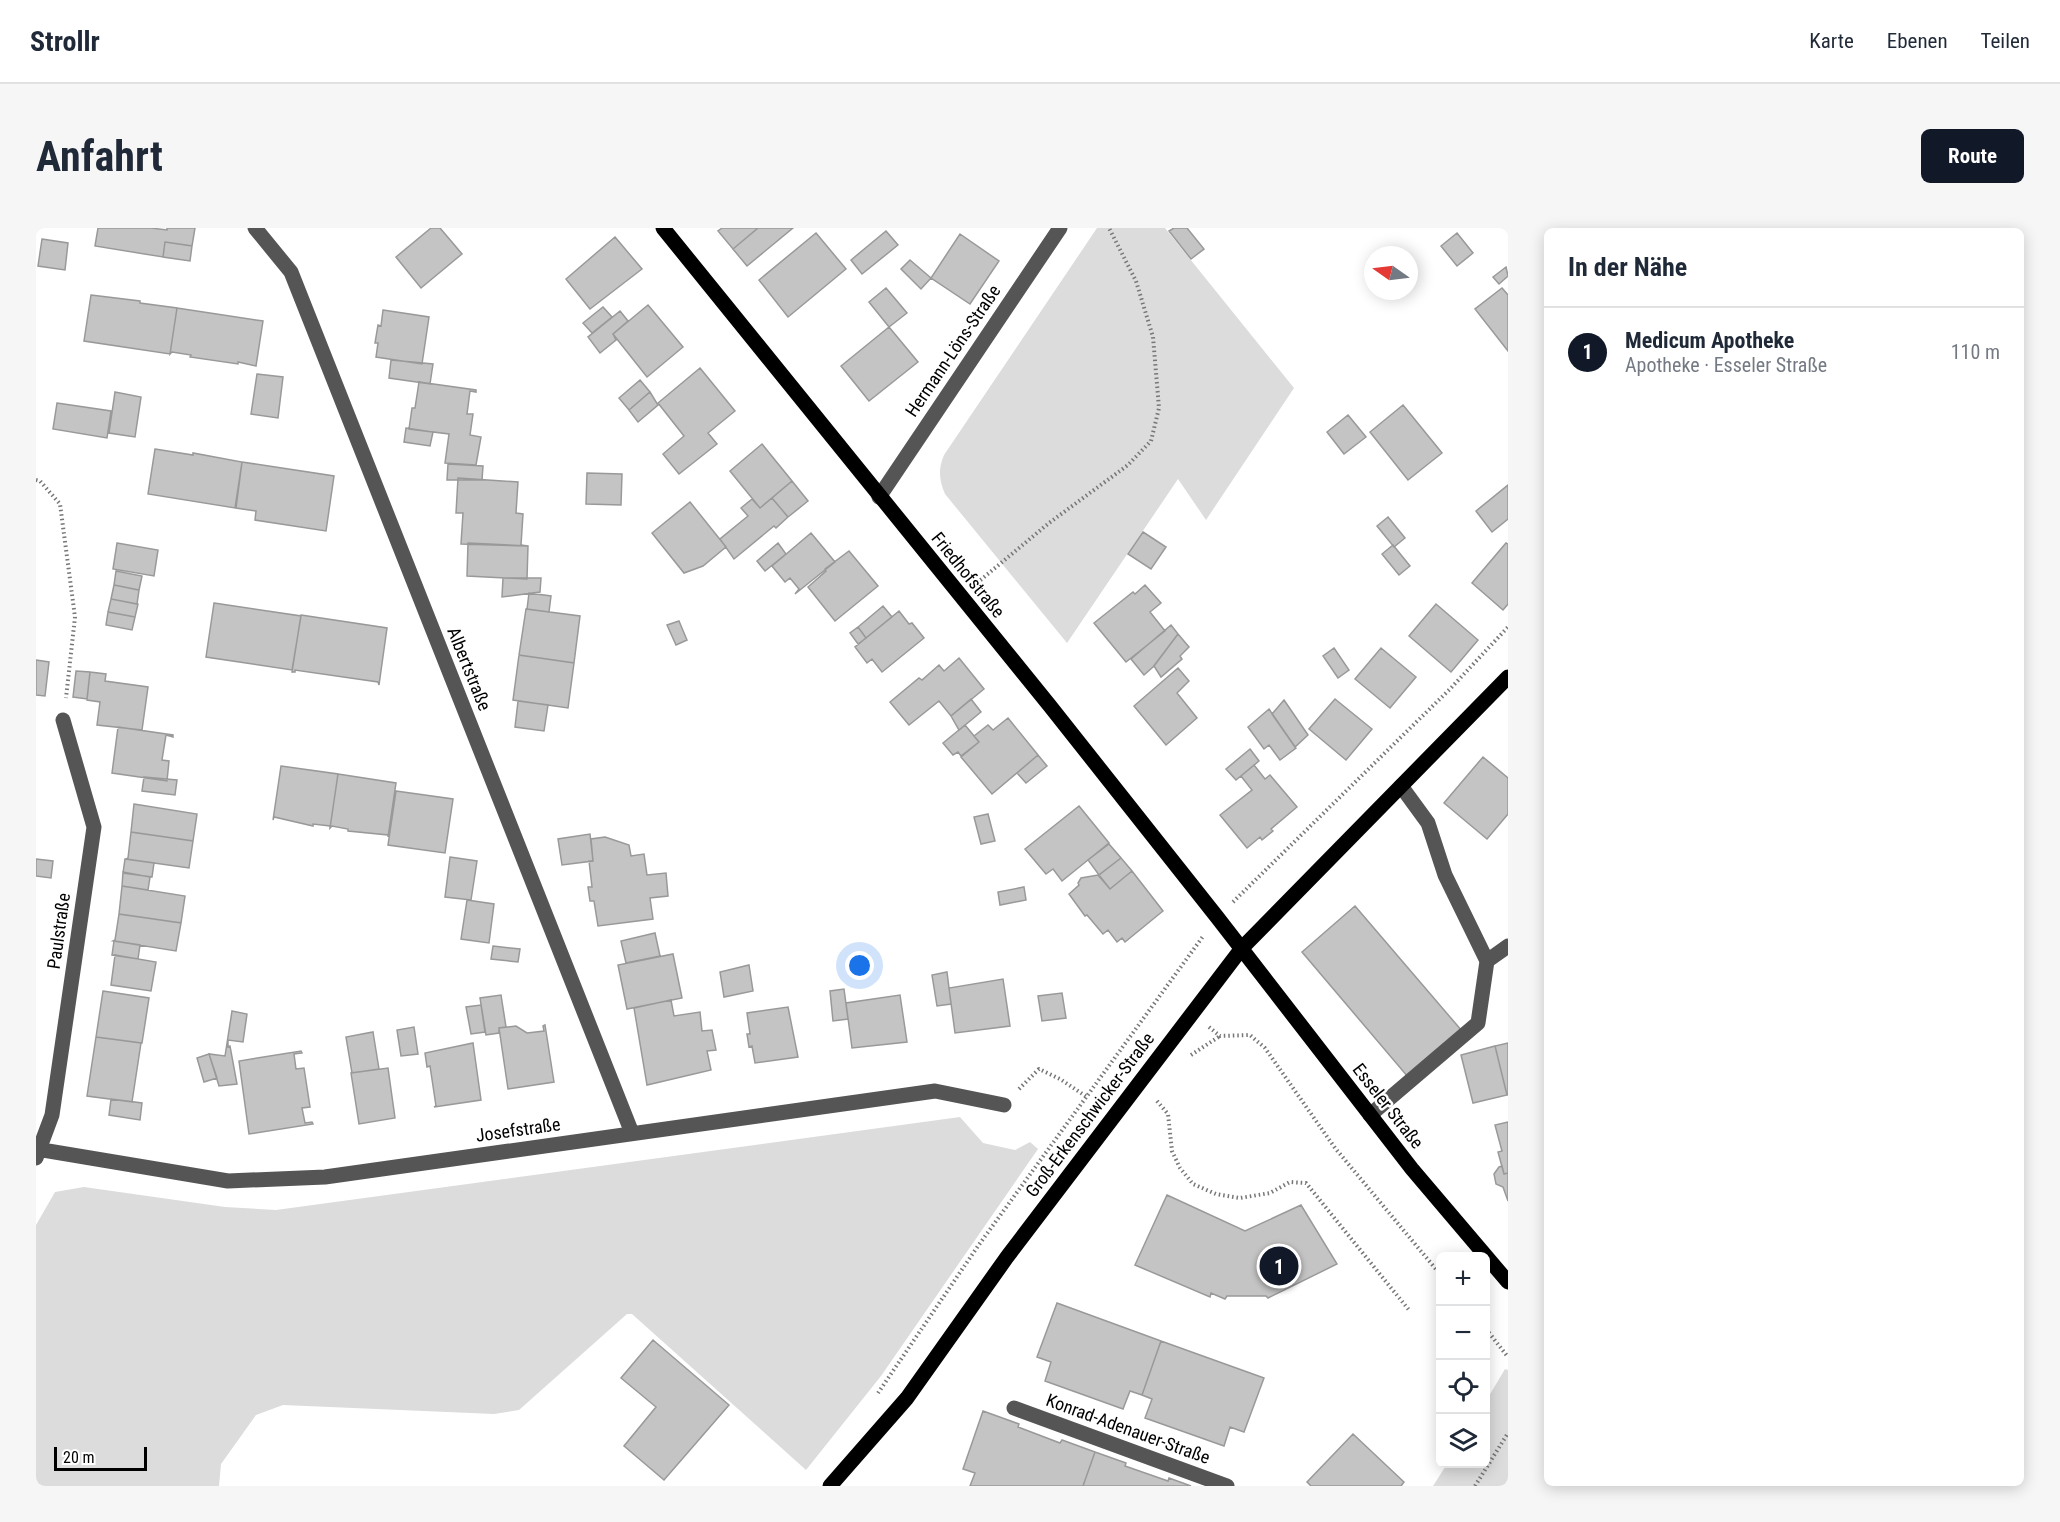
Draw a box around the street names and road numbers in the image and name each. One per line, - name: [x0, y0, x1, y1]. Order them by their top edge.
- street label: Hermann-Löns-Straße: [901, 281, 1004, 421]
- street label: Friedhofstraße: [928, 528, 1009, 622]
- street label: Albertstraße: [443, 624, 496, 714]
- street label: Paulstraße: [43, 892, 74, 970]
- street label: Groß-Erkenschwicker-Straße: [1021, 1028, 1158, 1201]
- street label: Esseler Straße: [1349, 1059, 1428, 1152]
- street label: Josefstraße: [474, 1113, 562, 1146]
- street label: Konrad-Adenauer-Straße: [1043, 1389, 1213, 1468]

